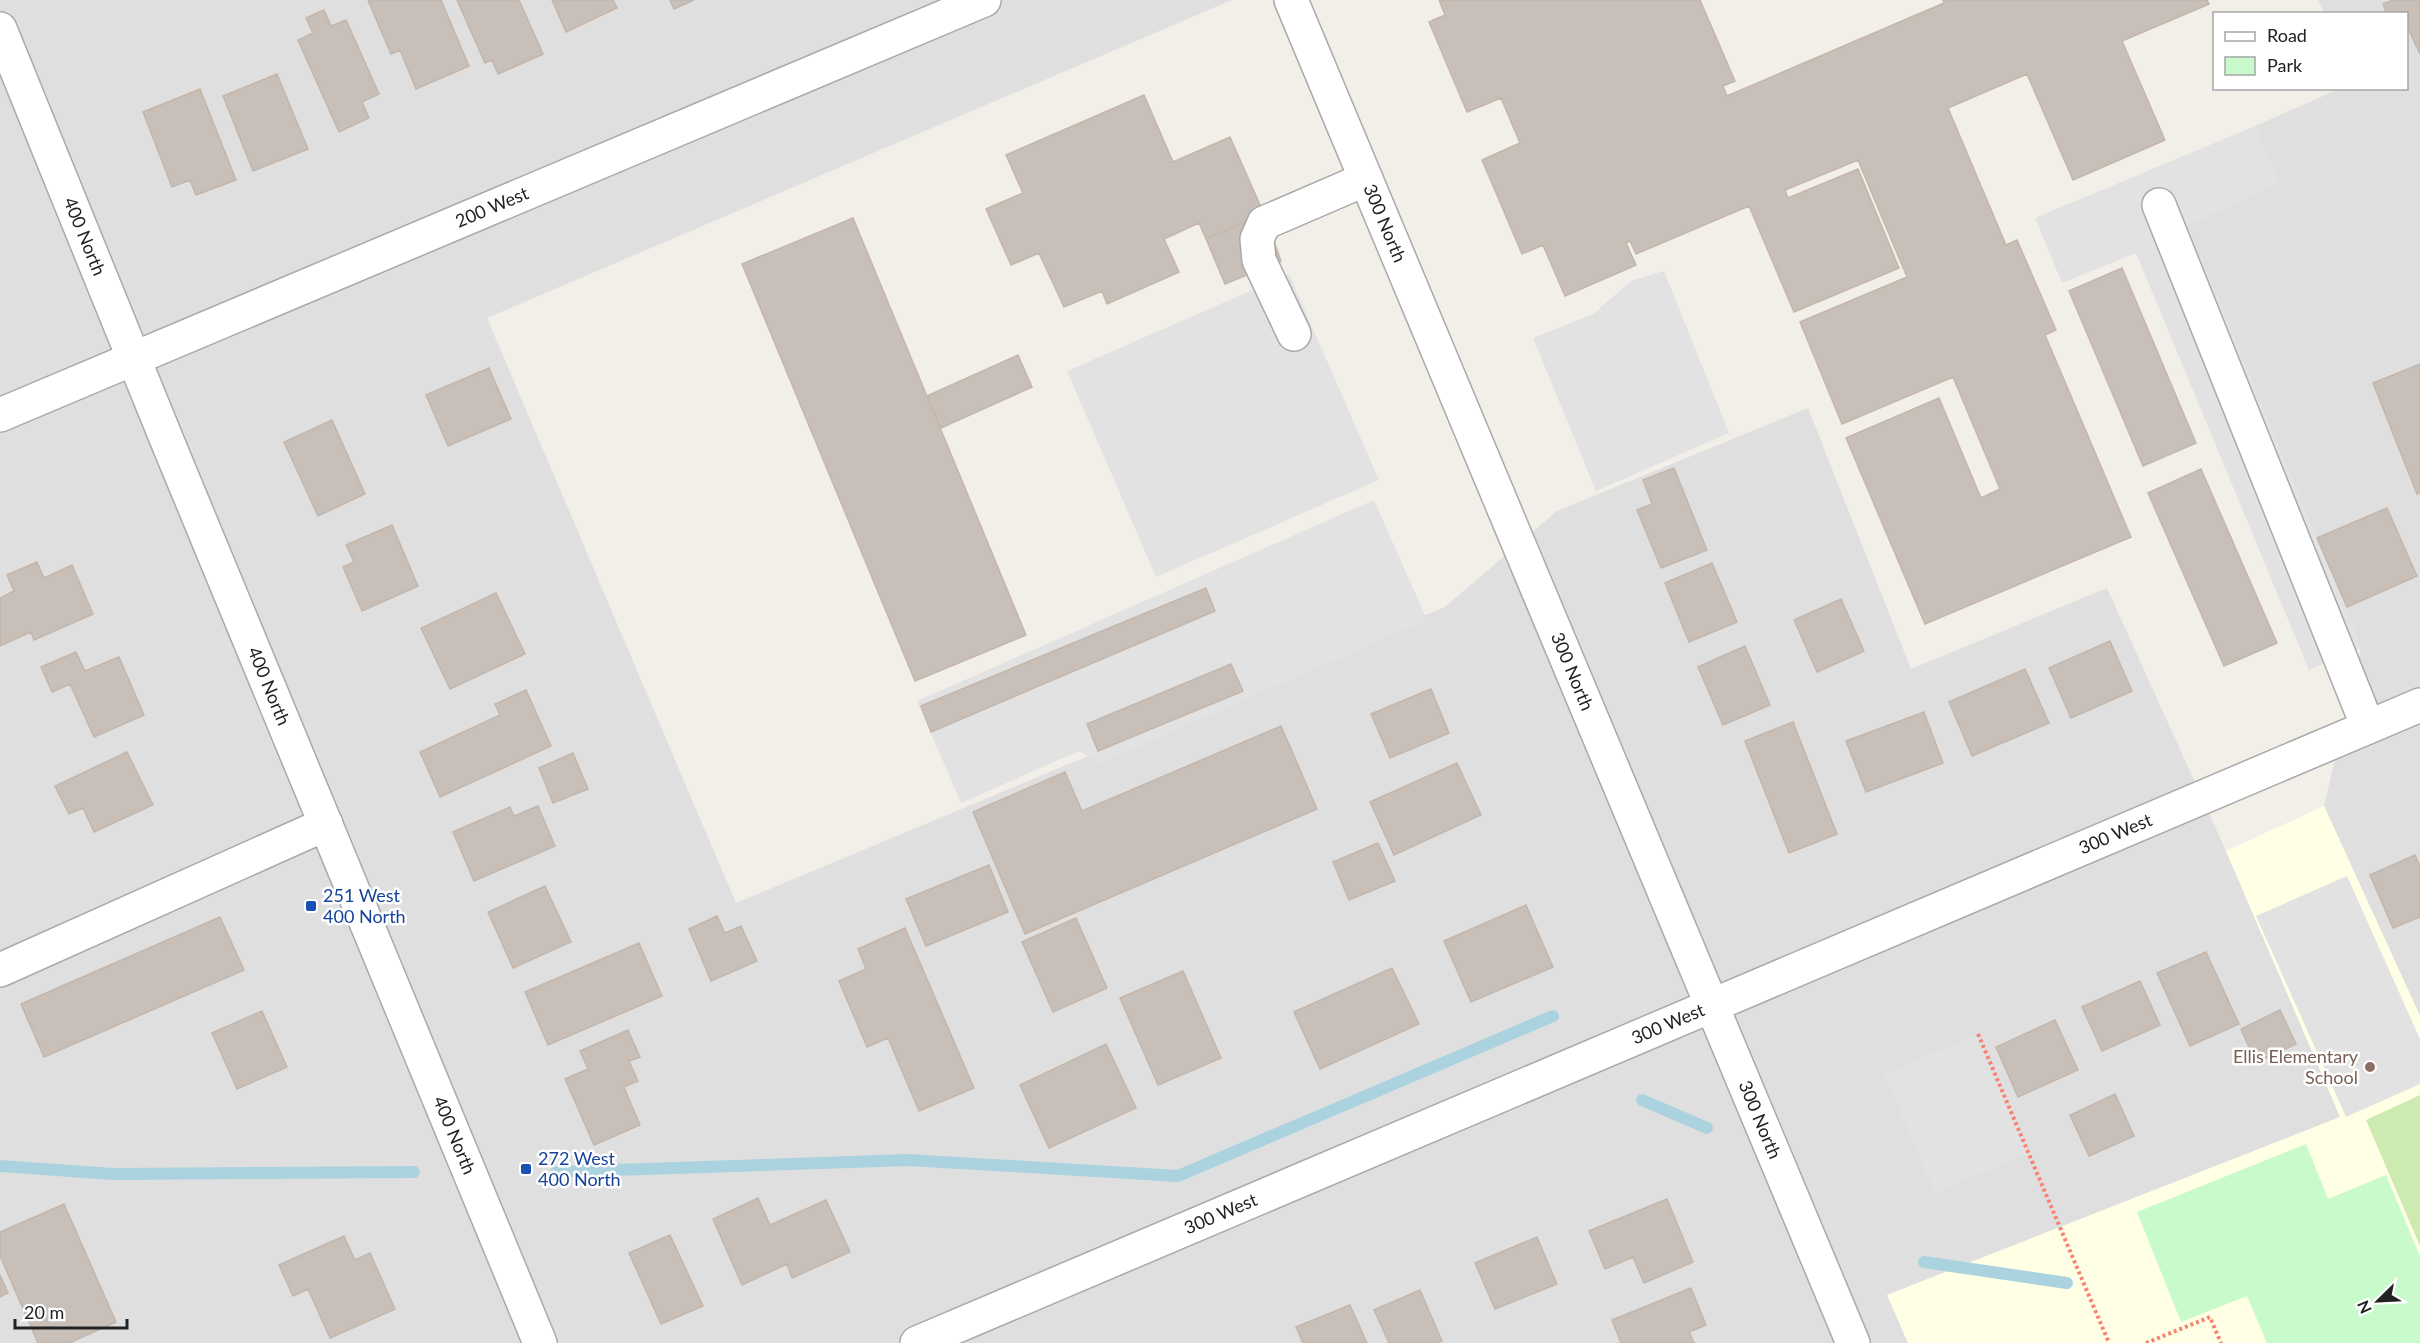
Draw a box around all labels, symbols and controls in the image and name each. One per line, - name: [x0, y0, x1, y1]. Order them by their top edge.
- legend: [2213, 12, 2408, 90]
- text: Road: [2267, 24, 2307, 46]
- text: Park: [2267, 54, 2303, 76]
- street label: 300 North: [1359, 180, 1411, 265]
- street label: 200 West: [452, 181, 532, 232]
- street label: 400 North: [59, 194, 111, 279]
- street label: 300 North: [1547, 629, 1599, 714]
- street label: 400 North: [244, 643, 295, 728]
- street label: 300 West: [2075, 808, 2155, 859]
- place label: 251 West 400 North: [323, 884, 406, 927]
- marker: 251 West 400 North: [304, 899, 318, 913]
- street label: 300 West: [1628, 998, 1708, 1048]
- place label: Ellis Elementary School: [2233, 1045, 2359, 1088]
- marker: Ellis Elementary School: [2363, 1060, 2377, 1074]
- street label: 300 North: [1734, 1077, 1787, 1162]
- street label: 400 North: [429, 1093, 481, 1177]
- place label: 272 West 400 North: [538, 1147, 621, 1190]
- marker: 272 West 400 North: [519, 1162, 533, 1176]
- street label: 300 West: [1181, 1188, 1261, 1238]
- north arrow: [2348, 1271, 2408, 1331]
- scale bar: [15, 1292, 128, 1330]
- text: N: [2353, 1298, 2375, 1317]
- text: 20 m: [24, 1301, 64, 1323]

